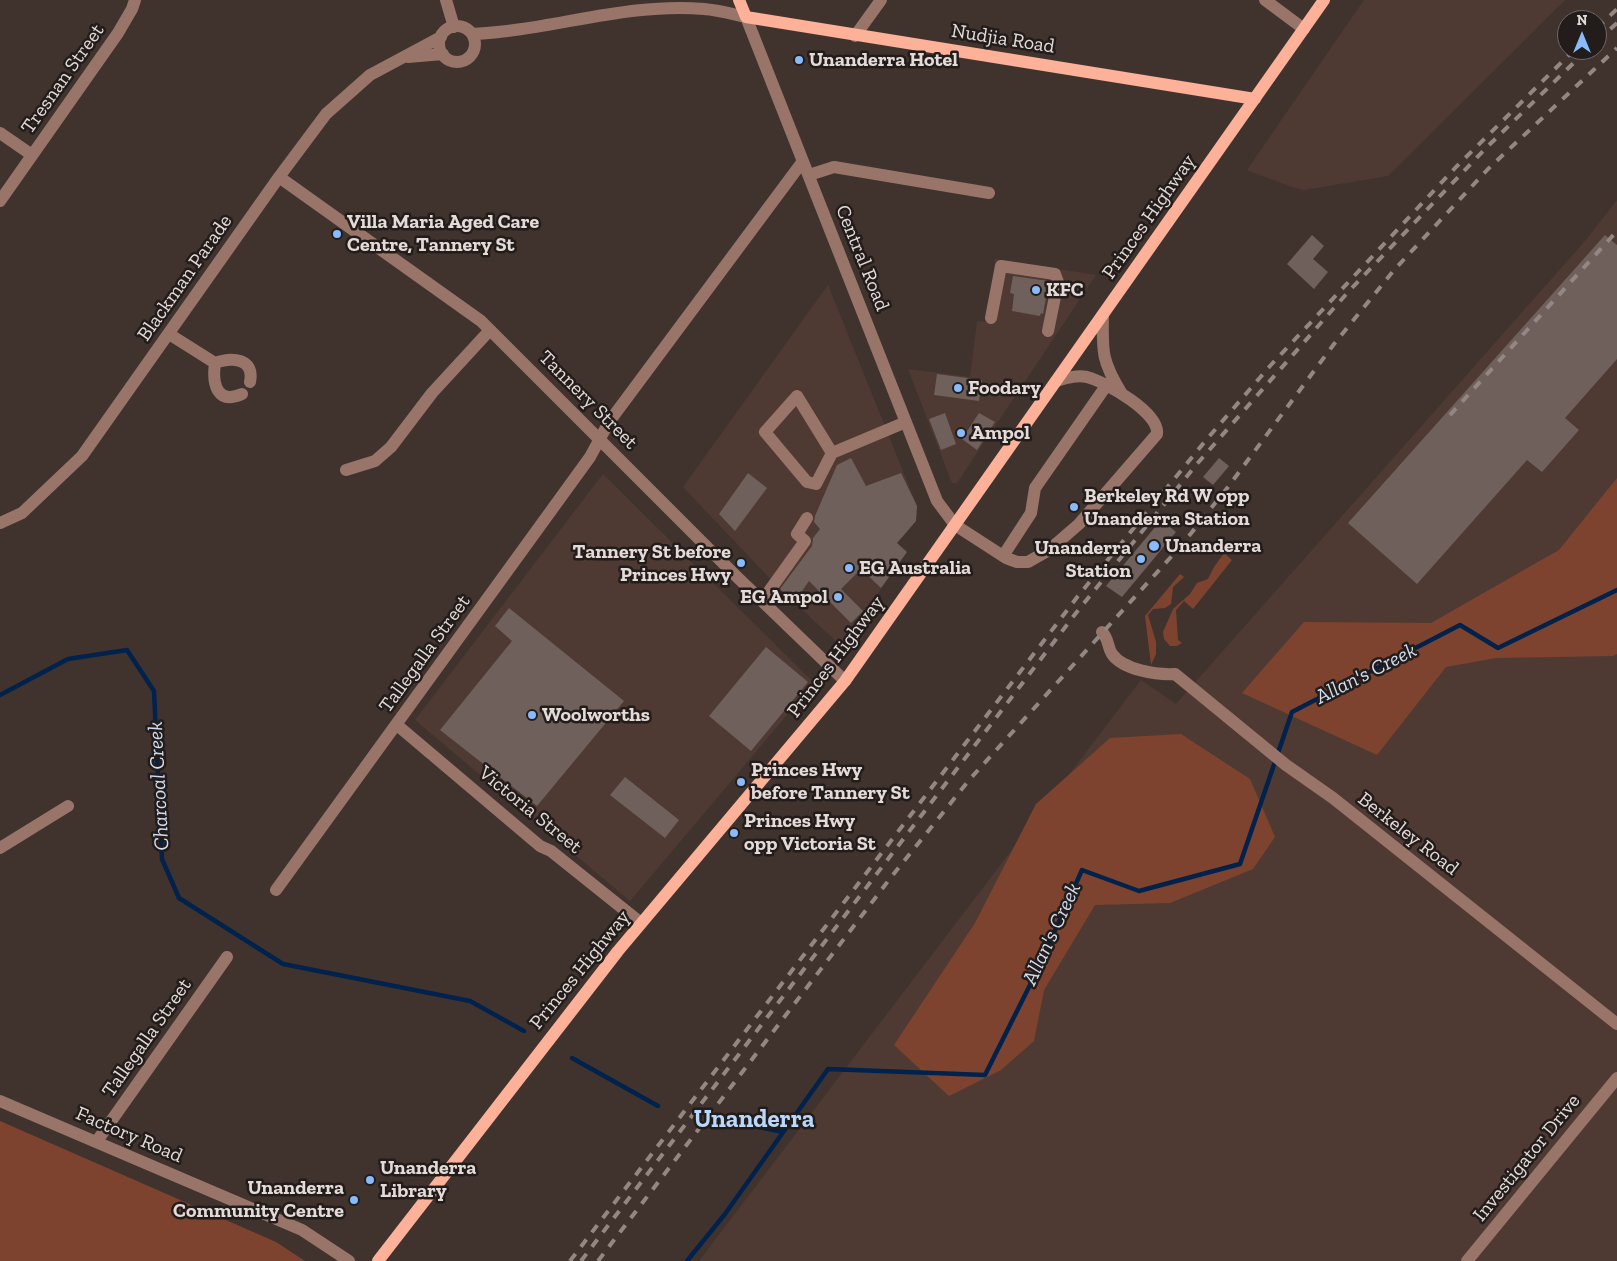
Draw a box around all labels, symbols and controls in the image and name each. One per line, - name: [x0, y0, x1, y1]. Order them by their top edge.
- north arrow: [1557, 10, 1607, 60]
- text: N: [1577, 12, 1587, 29]
- street label: Tresnan Street: [16, 19, 110, 139]
- street label: Nudjia Road: [950, 19, 1056, 59]
- place label: Unanderra Hotel: [809, 48, 958, 72]
- marker: Unanderra Hotel: [793, 54, 805, 66]
- street label: Princes Highway: [1097, 150, 1201, 284]
- street label: Central Road: [830, 202, 894, 314]
- street label: Blackman Parade: [132, 210, 238, 346]
- place label: Villa Maria Aged Care Centre, Tannery St: [347, 210, 539, 257]
- marker: Villa Maria Aged Care Centre, Tannery St: [331, 228, 343, 240]
- place label: KFC: [1046, 278, 1084, 302]
- marker: KFC: [1030, 284, 1042, 296]
- street label: Tannery Street: [534, 346, 642, 454]
- place label: Foodary: [968, 376, 1041, 400]
- marker: Foodary: [952, 382, 964, 394]
- place label: Ampol: [971, 421, 1030, 445]
- marker: Ampol: [955, 427, 967, 439]
- place label: Berkeley Rd W opp Unanderra Station: [1084, 484, 1250, 531]
- marker: Berkeley Rd W opp Unanderra Station: [1068, 501, 1080, 513]
- place label: Unanderra: [1165, 534, 1261, 558]
- place label: Unanderra Station: [1035, 536, 1131, 583]
- marker: Unanderra: [1147, 539, 1161, 553]
- place label: Tannery St before Princes Hwy: [572, 540, 731, 587]
- marker: Unanderra Station: [1135, 553, 1147, 565]
- place label: EG Australia: [859, 556, 971, 580]
- marker: Tannery St before Princes Hwy: [735, 557, 747, 569]
- marker: EG Australia: [843, 562, 855, 574]
- place label: EG Ampol: [740, 585, 828, 609]
- street label: Tallegalla Street: [374, 590, 476, 718]
- street label: Princes Highway: [782, 591, 890, 723]
- marker: EG Ampol: [832, 591, 844, 603]
- water label: Allan's Creek: [1311, 638, 1421, 710]
- place label: Woolworths: [542, 703, 650, 727]
- marker: Woolworths: [526, 709, 538, 721]
- water label: Charcoal Creek: [143, 721, 175, 851]
- place label: Princes Hwy before Tannery St: [751, 758, 910, 805]
- street label: Victoria Street: [473, 761, 587, 859]
- marker: Princes Hwy before Tannery St: [735, 776, 747, 788]
- street label: Berkeley Road: [1353, 787, 1463, 881]
- place label: Princes Hwy opp Victoria St: [744, 809, 876, 856]
- marker: Princes Hwy opp Victoria St: [728, 827, 740, 839]
- water label: Allan's Creek: [1017, 879, 1087, 989]
- street label: Princes Highway: [525, 906, 635, 1034]
- street label: Tallegalla Street: [97, 974, 197, 1102]
- street label: Investigator Drive: [1468, 1090, 1586, 1226]
- street label: Factory Road: [72, 1102, 186, 1168]
- district label: Unanderra: [694, 1105, 814, 1135]
- place label: Unanderra Library: [380, 1156, 476, 1203]
- marker: Unanderra Library: [364, 1174, 376, 1186]
- place label: Unanderra Community Centre: [173, 1176, 344, 1223]
- marker: Unanderra Community Centre: [348, 1194, 360, 1206]

